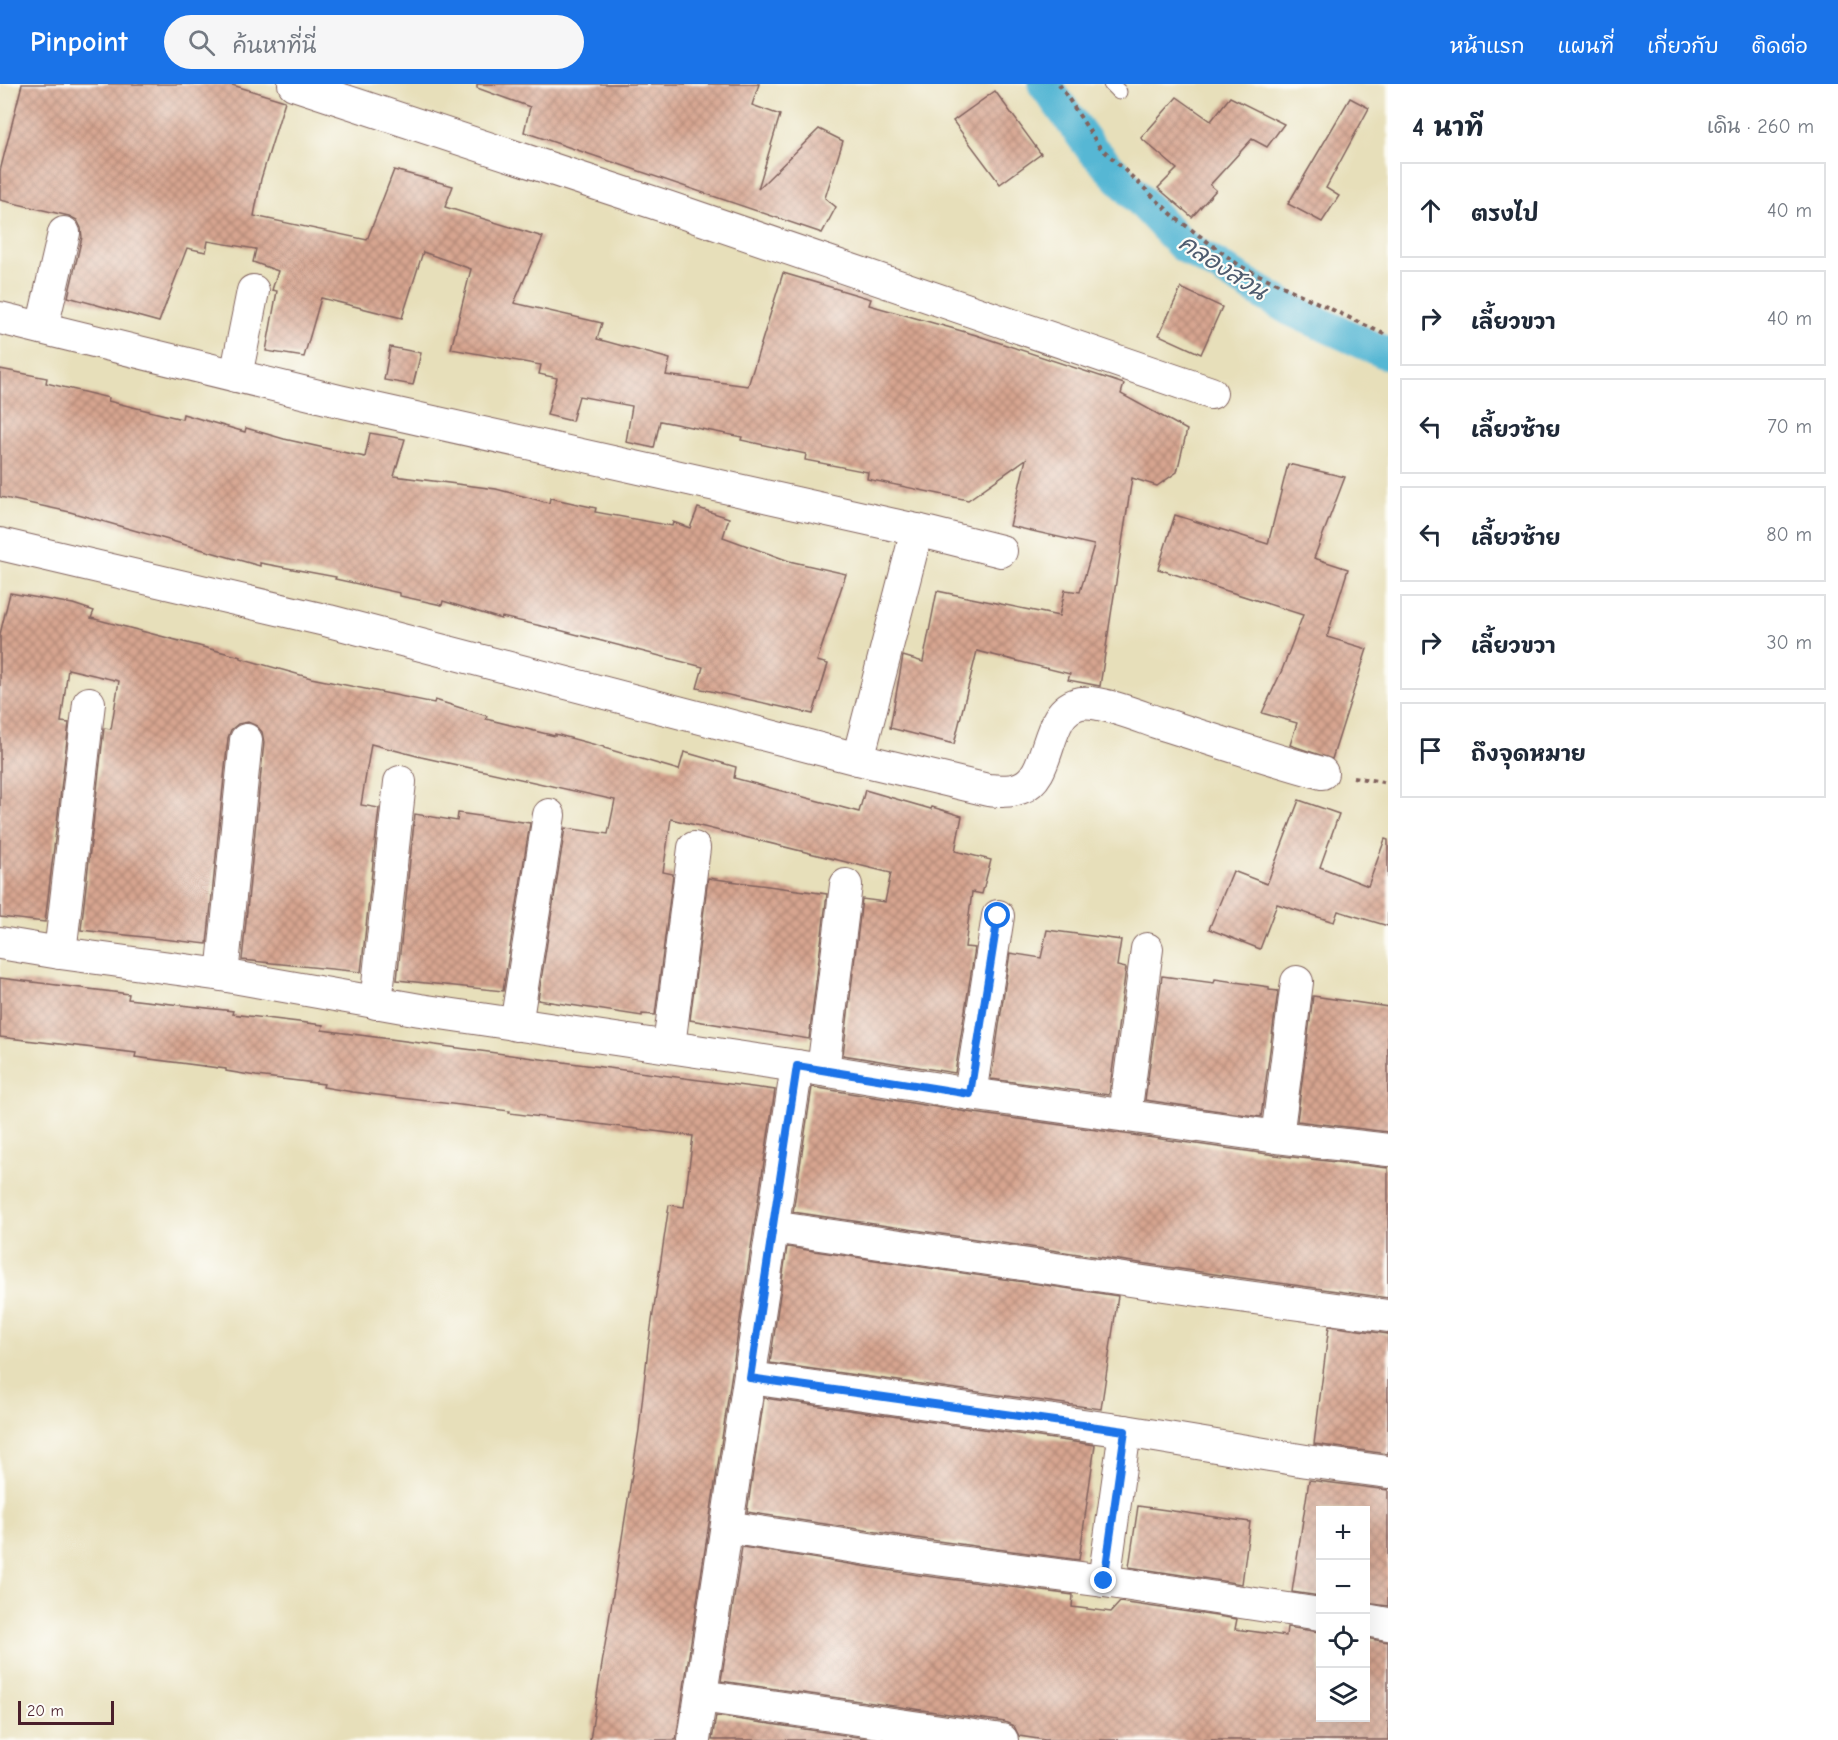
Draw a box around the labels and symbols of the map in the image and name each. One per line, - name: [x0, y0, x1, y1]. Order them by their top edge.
- water label: คลองสวน: [1174, 228, 1274, 307]
- route start: [984, 902, 1010, 928]
- route end: [1090, 1567, 1116, 1593]
- scale bar: [18, 1698, 114, 1726]

